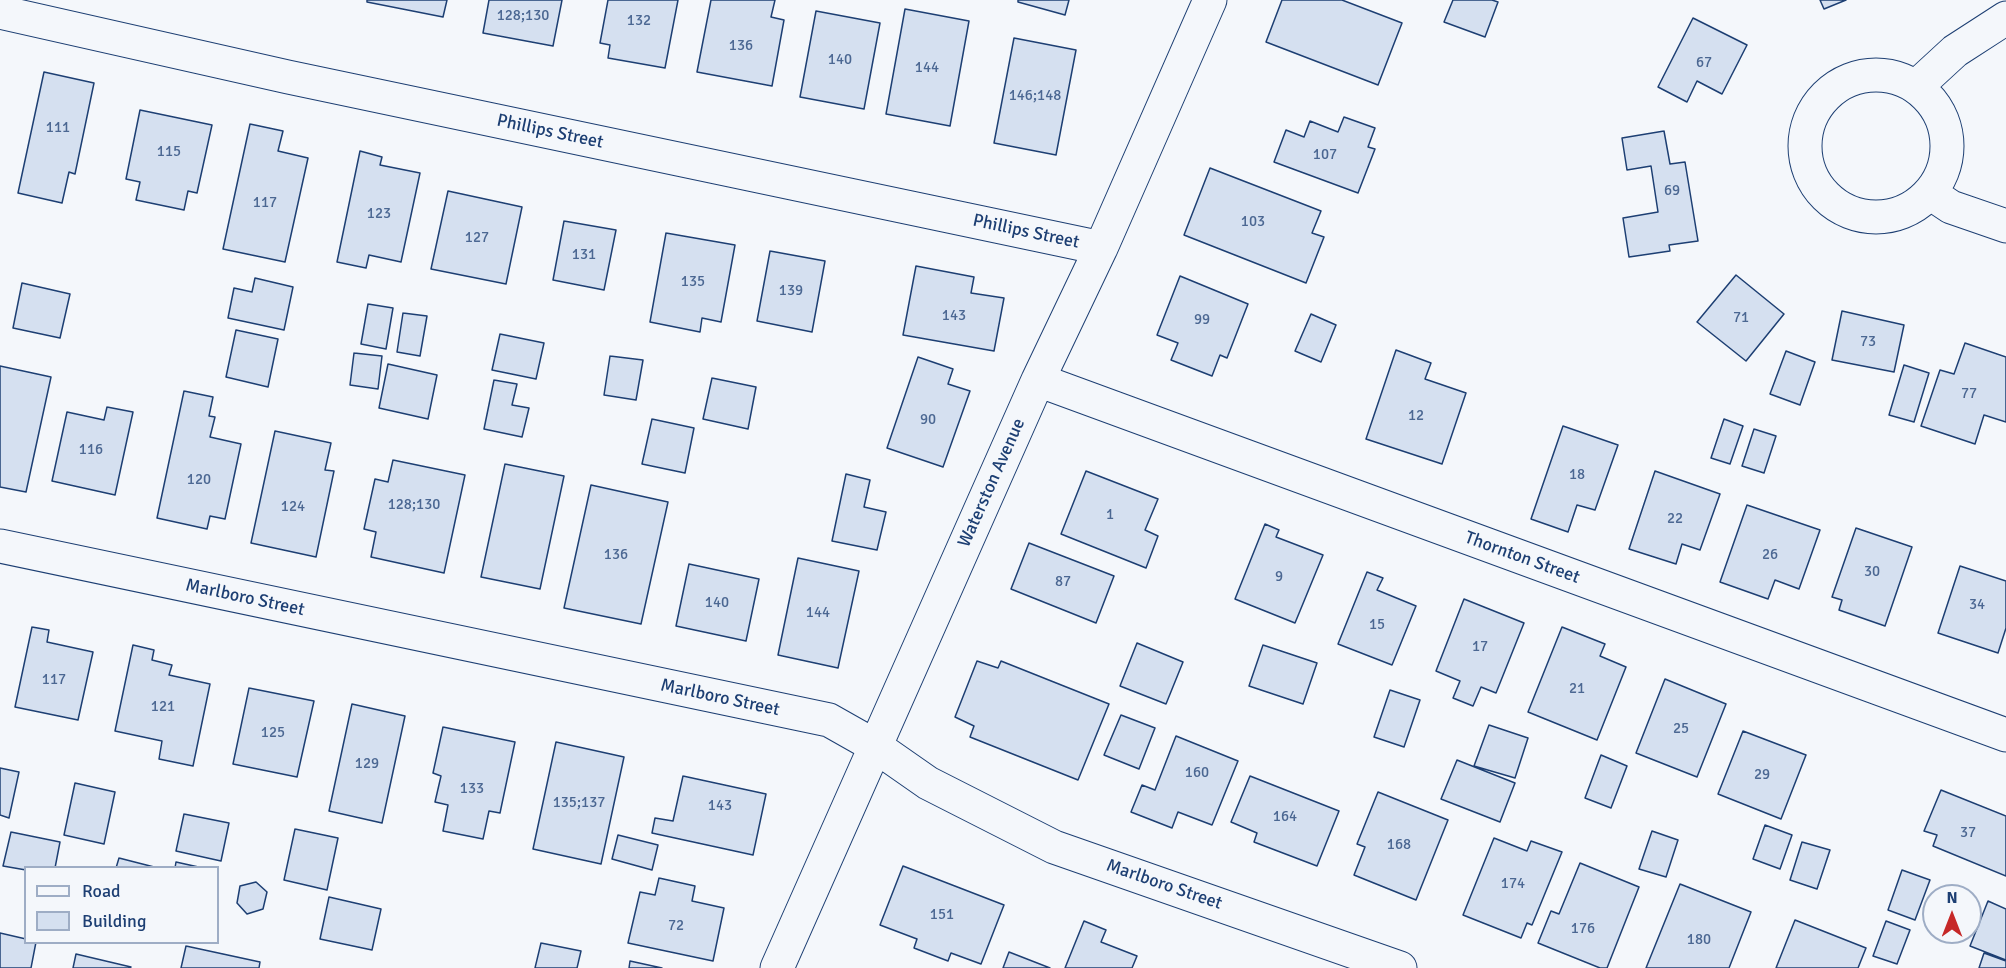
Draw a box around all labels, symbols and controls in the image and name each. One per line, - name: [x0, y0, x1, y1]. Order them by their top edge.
- house number: 128;130: [497, 7, 549, 25]
- house number: 132: [627, 12, 651, 30]
- house number: 136: [729, 37, 753, 55]
- house number: 140: [828, 51, 852, 69]
- house number: 67: [1696, 54, 1712, 72]
- house number: 144: [915, 59, 939, 77]
- house number: 146;148: [1009, 87, 1061, 105]
- street label: Phillips Street: [495, 110, 605, 154]
- house number: 111: [46, 119, 70, 137]
- house number: 115: [157, 143, 181, 161]
- house number: 107: [1313, 146, 1337, 164]
- house number: 69: [1664, 182, 1680, 200]
- house number: 117: [253, 194, 277, 212]
- house number: 123: [367, 205, 391, 223]
- street label: Phillips Street: [971, 210, 1081, 254]
- house number: 103: [1241, 213, 1265, 231]
- house number: 127: [465, 229, 489, 247]
- house number: 131: [572, 246, 596, 264]
- house number: 135: [681, 273, 705, 291]
- house number: 139: [779, 282, 803, 300]
- house number: 143: [942, 307, 966, 325]
- house number: 71: [1733, 309, 1749, 327]
- house number: 99: [1194, 311, 1210, 329]
- house number: 73: [1860, 333, 1876, 351]
- house number: 77: [1961, 385, 1977, 403]
- house number: 12: [1408, 407, 1424, 425]
- house number: 90: [920, 411, 936, 429]
- street label: Waterston Avenue: [954, 415, 1030, 551]
- house number: 116: [79, 441, 103, 459]
- house number: 18: [1569, 466, 1585, 484]
- house number: 120: [187, 471, 211, 489]
- house number: 128;130: [388, 496, 440, 514]
- house number: 124: [281, 498, 305, 516]
- house number: 1: [1106, 506, 1114, 524]
- house number: 22: [1667, 510, 1683, 528]
- street label: Thornton Street: [1462, 527, 1582, 589]
- house number: 136: [604, 546, 628, 564]
- house number: 26: [1762, 546, 1778, 564]
- house number: 30: [1864, 563, 1880, 581]
- house number: 9: [1275, 568, 1283, 586]
- house number: 87: [1055, 573, 1071, 591]
- street label: Marlboro Street: [184, 575, 306, 621]
- house number: 140: [705, 594, 729, 612]
- house number: 34: [1969, 596, 1985, 614]
- house number: 144: [806, 604, 830, 622]
- house number: 15: [1369, 616, 1385, 634]
- house number: 17: [1472, 638, 1488, 656]
- house number: 117: [42, 671, 66, 689]
- street label: Marlboro Street: [659, 675, 781, 721]
- house number: 21: [1569, 680, 1585, 698]
- house number: 121: [151, 698, 175, 716]
- house number: 25: [1673, 720, 1689, 738]
- house number: 125: [261, 724, 285, 742]
- house number: 129: [355, 755, 379, 773]
- house number: 160: [1185, 764, 1209, 782]
- house number: 29: [1754, 766, 1770, 784]
- house number: 133: [460, 780, 484, 798]
- house number: 135;137: [553, 794, 605, 812]
- house number: 143: [708, 797, 732, 815]
- house number: 164: [1273, 808, 1297, 826]
- house number: 37: [1960, 824, 1976, 842]
- house number: 168: [1387, 836, 1411, 854]
- street label: Marlboro Street: [1103, 855, 1225, 915]
- legend: [24, 866, 219, 944]
- house number: 174: [1501, 875, 1525, 893]
- text: Road: [82, 880, 121, 902]
- north arrow: [1922, 884, 1982, 944]
- text: N: [1946, 888, 1958, 908]
- house number: 151: [930, 906, 954, 924]
- text: Building: [82, 910, 146, 932]
- house number: 72: [668, 917, 684, 935]
- house number: 176: [1571, 920, 1595, 938]
- house number: 180: [1687, 931, 1711, 949]

